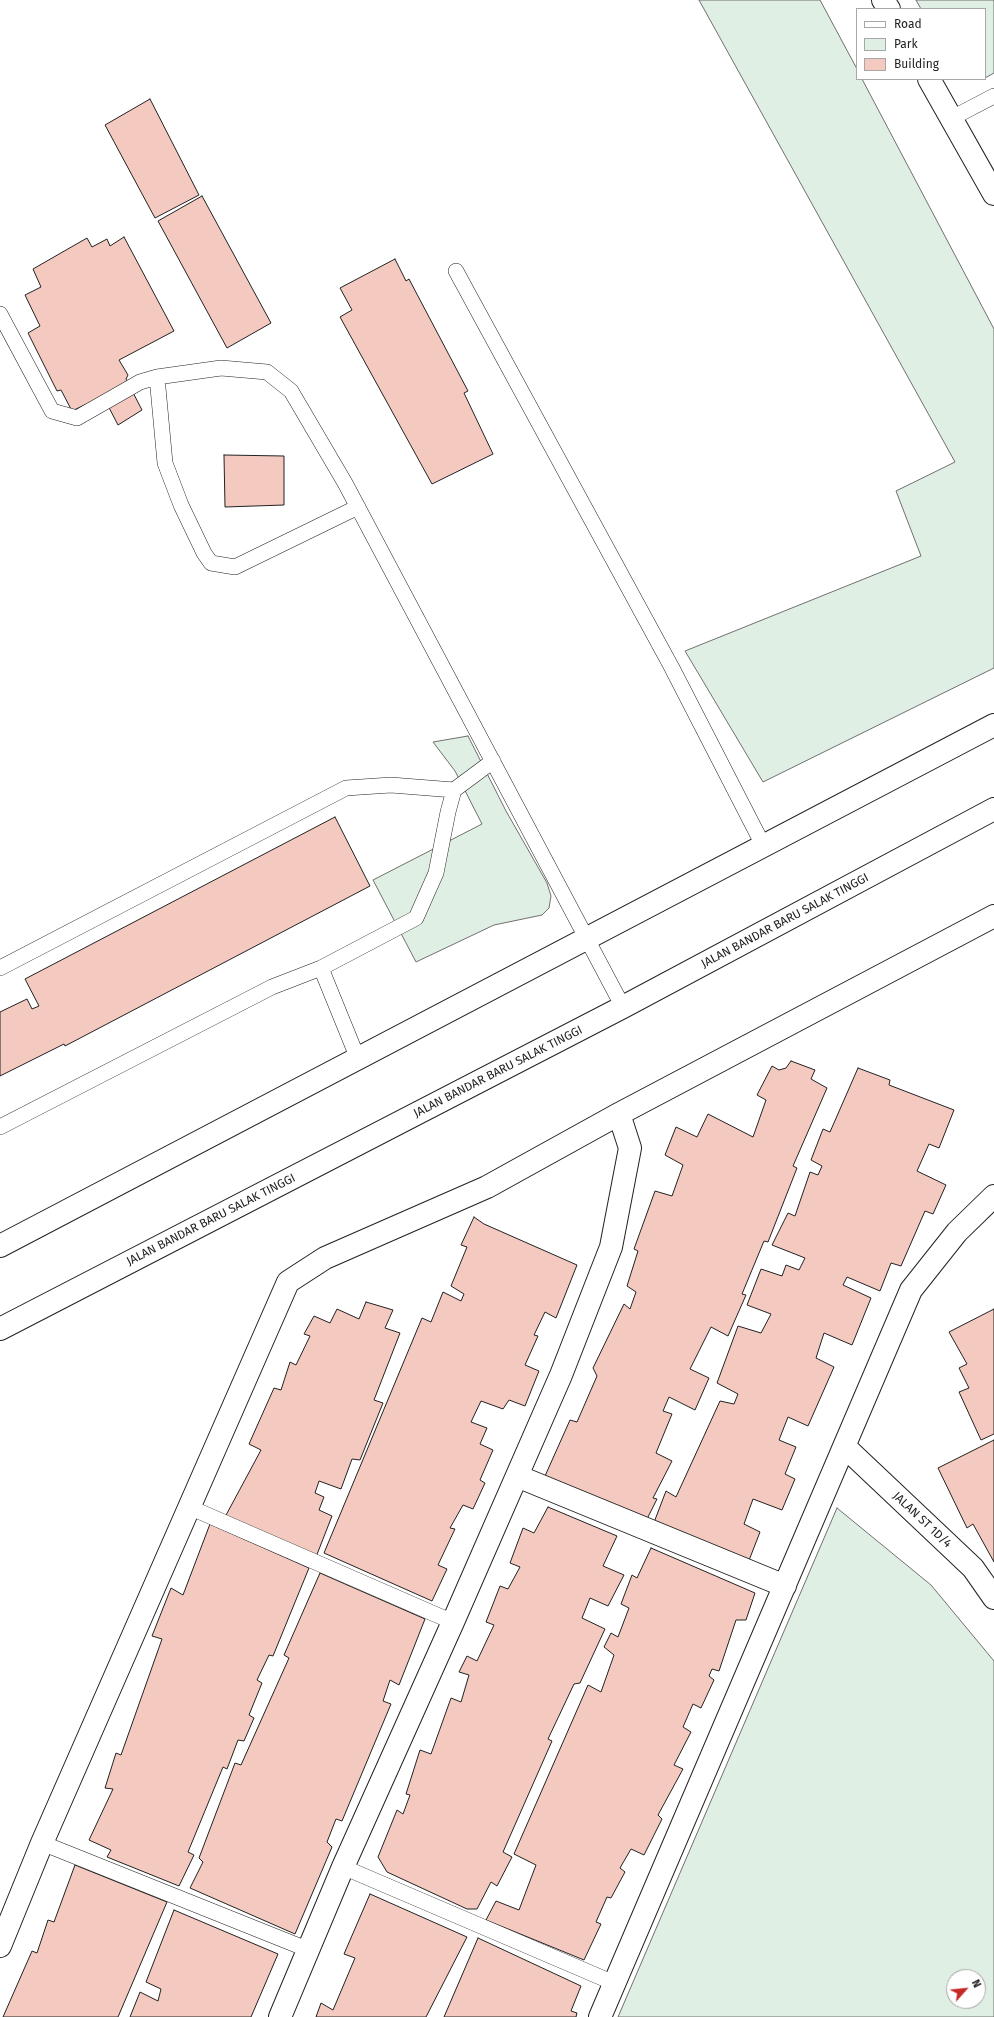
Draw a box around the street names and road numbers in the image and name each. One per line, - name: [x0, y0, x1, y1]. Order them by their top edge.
- street label: JALAN BANDAR BARU SALAK TINGGI: [699, 871, 871, 971]
- street label: JALAN BANDAR BARU SALAK TINGGI: [411, 1023, 585, 1121]
- street label: JALAN BANDAR BARU SALAK TINGGI: [124, 1171, 298, 1269]
- street label: JALAN ST 1D/4: [890, 1489, 954, 1551]

